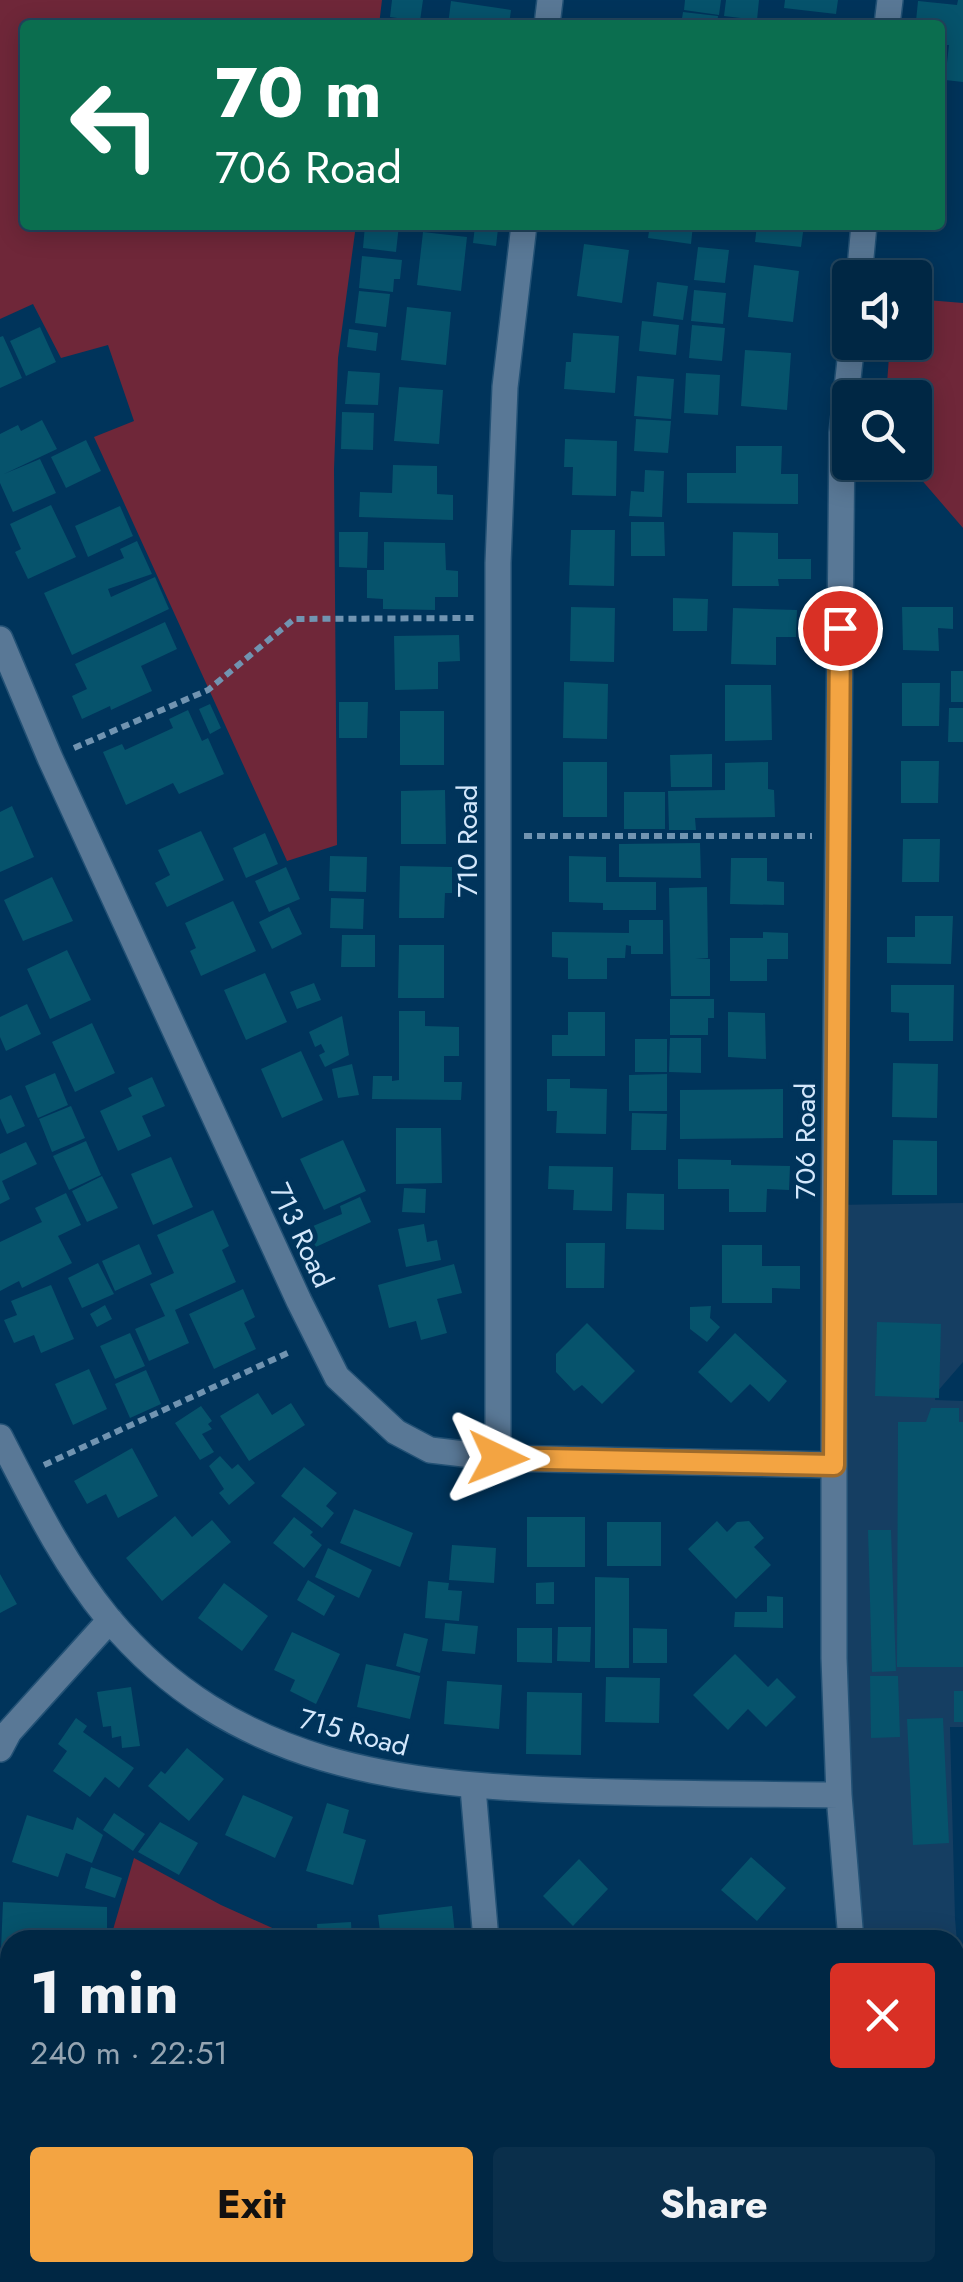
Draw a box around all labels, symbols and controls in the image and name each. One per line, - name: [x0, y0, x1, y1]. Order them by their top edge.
- text: 70 m: [215, 42, 382, 143]
- icon: left: [50, 60, 180, 190]
- text: 706 Road: [215, 135, 402, 200]
- map controls: [832, 260, 932, 480]
- button: sound: [832, 260, 932, 360]
- button: search: [832, 380, 932, 480]
- pin: [798, 586, 883, 671]
- icon: arrive: [813, 601, 868, 656]
- street label: 710 Road: [447, 785, 488, 897]
- street label: 706 Road: [785, 1083, 826, 1199]
- street label: 713 Road: [259, 1176, 344, 1294]
- position arrow: [446, 1406, 550, 1510]
- street label: 715 Road: [295, 1698, 413, 1767]
- text: 1 min: [30, 1949, 179, 2036]
- button: close: [830, 1963, 935, 2068]
- text: 240 m · 22:51: [30, 2030, 228, 2076]
- button: Exit: [30, 2147, 473, 2262]
- button: Share: [493, 2147, 935, 2262]

